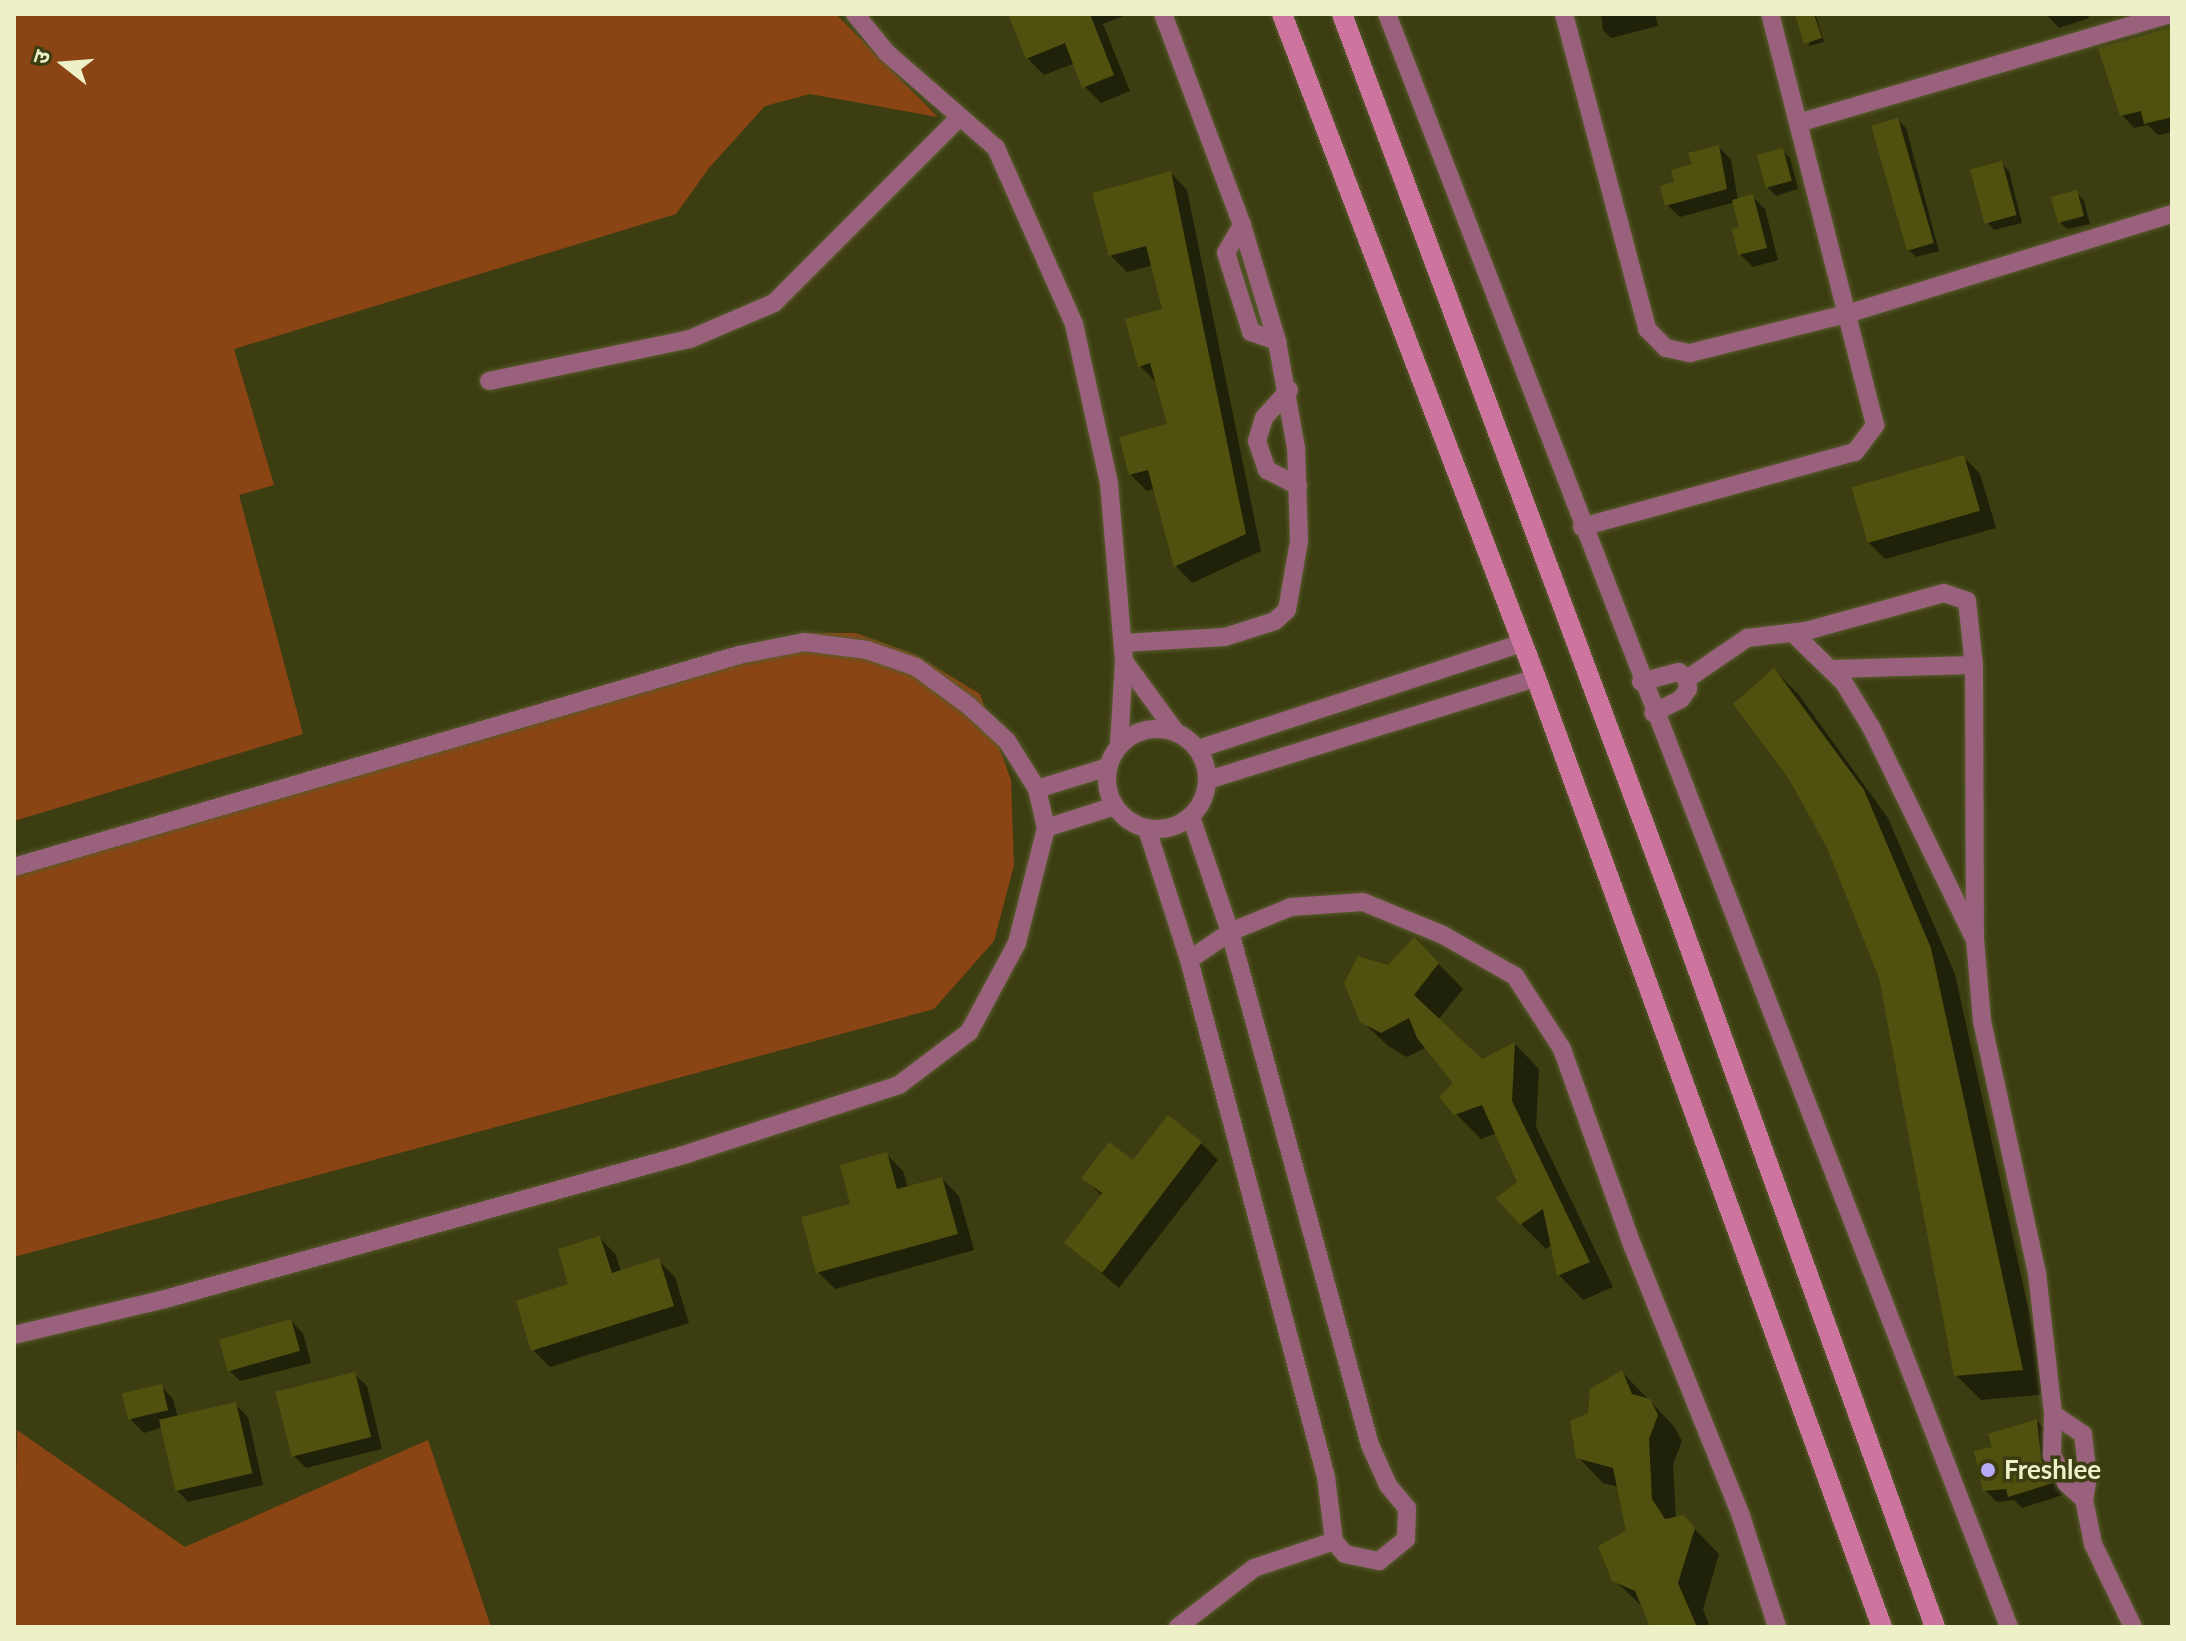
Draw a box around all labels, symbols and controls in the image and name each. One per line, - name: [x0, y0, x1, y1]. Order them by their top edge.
- north arrow: [24, 24, 104, 104]
- text: उ: [26, 47, 55, 67]
- place label: Freshlee: [2004, 1454, 2101, 1486]
- marker: Freshlee: [1979, 1461, 1997, 1479]

